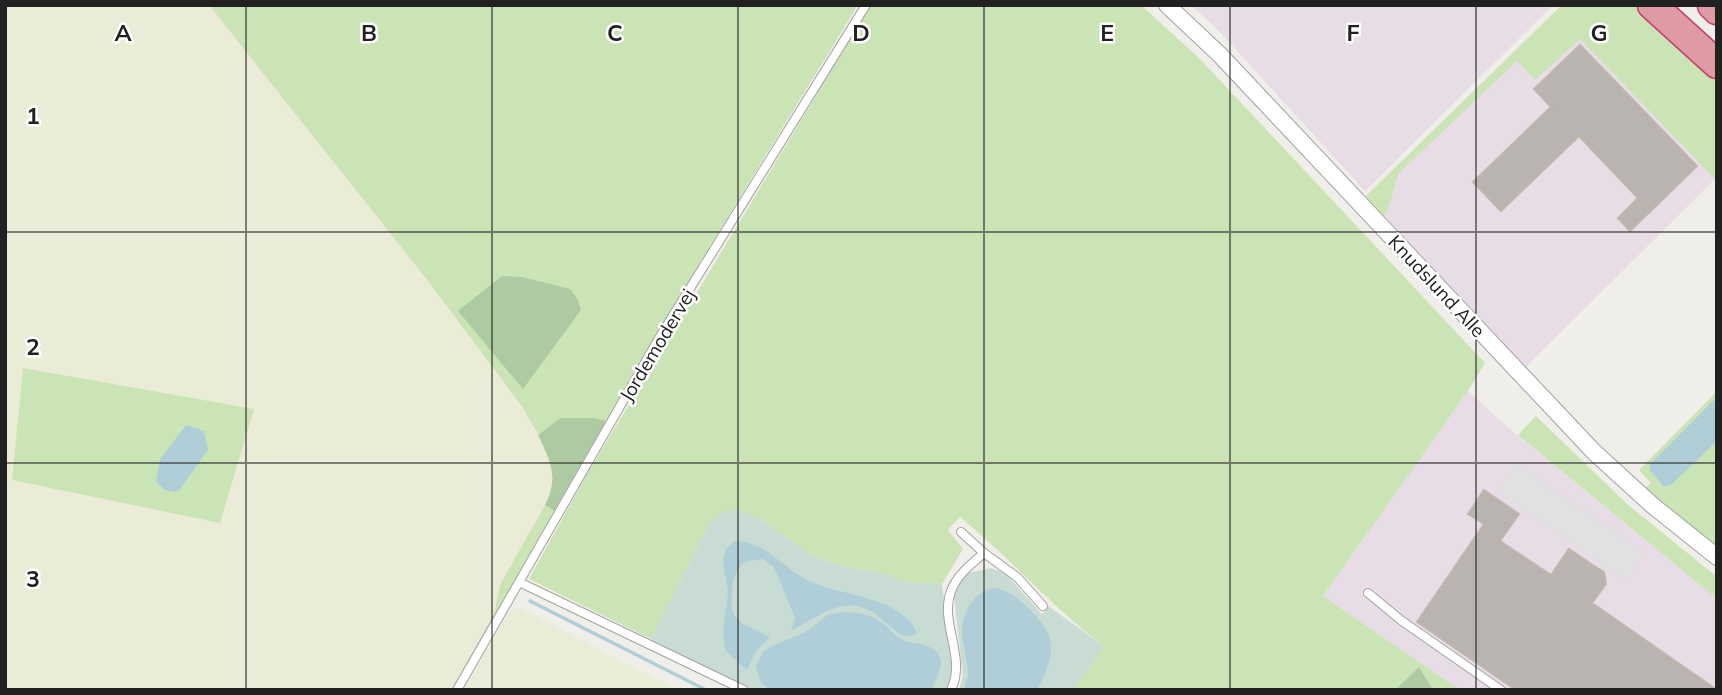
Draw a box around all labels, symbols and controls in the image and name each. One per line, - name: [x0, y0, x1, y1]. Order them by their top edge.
- text: A: [114, 18, 132, 47]
- text: B: [361, 18, 377, 47]
- text: C: [607, 18, 623, 47]
- text: D: [852, 18, 870, 47]
- text: E: [1100, 18, 1114, 47]
- text: F: [1346, 18, 1360, 47]
- text: G: [1590, 18, 1608, 47]
- text: 1: [26, 101, 40, 130]
- street label: Knudslund Alle: [1383, 230, 1491, 342]
- street label: Jordemodervej: [614, 284, 700, 406]
- text: 2: [26, 332, 40, 361]
- text: 3: [26, 564, 40, 593]

